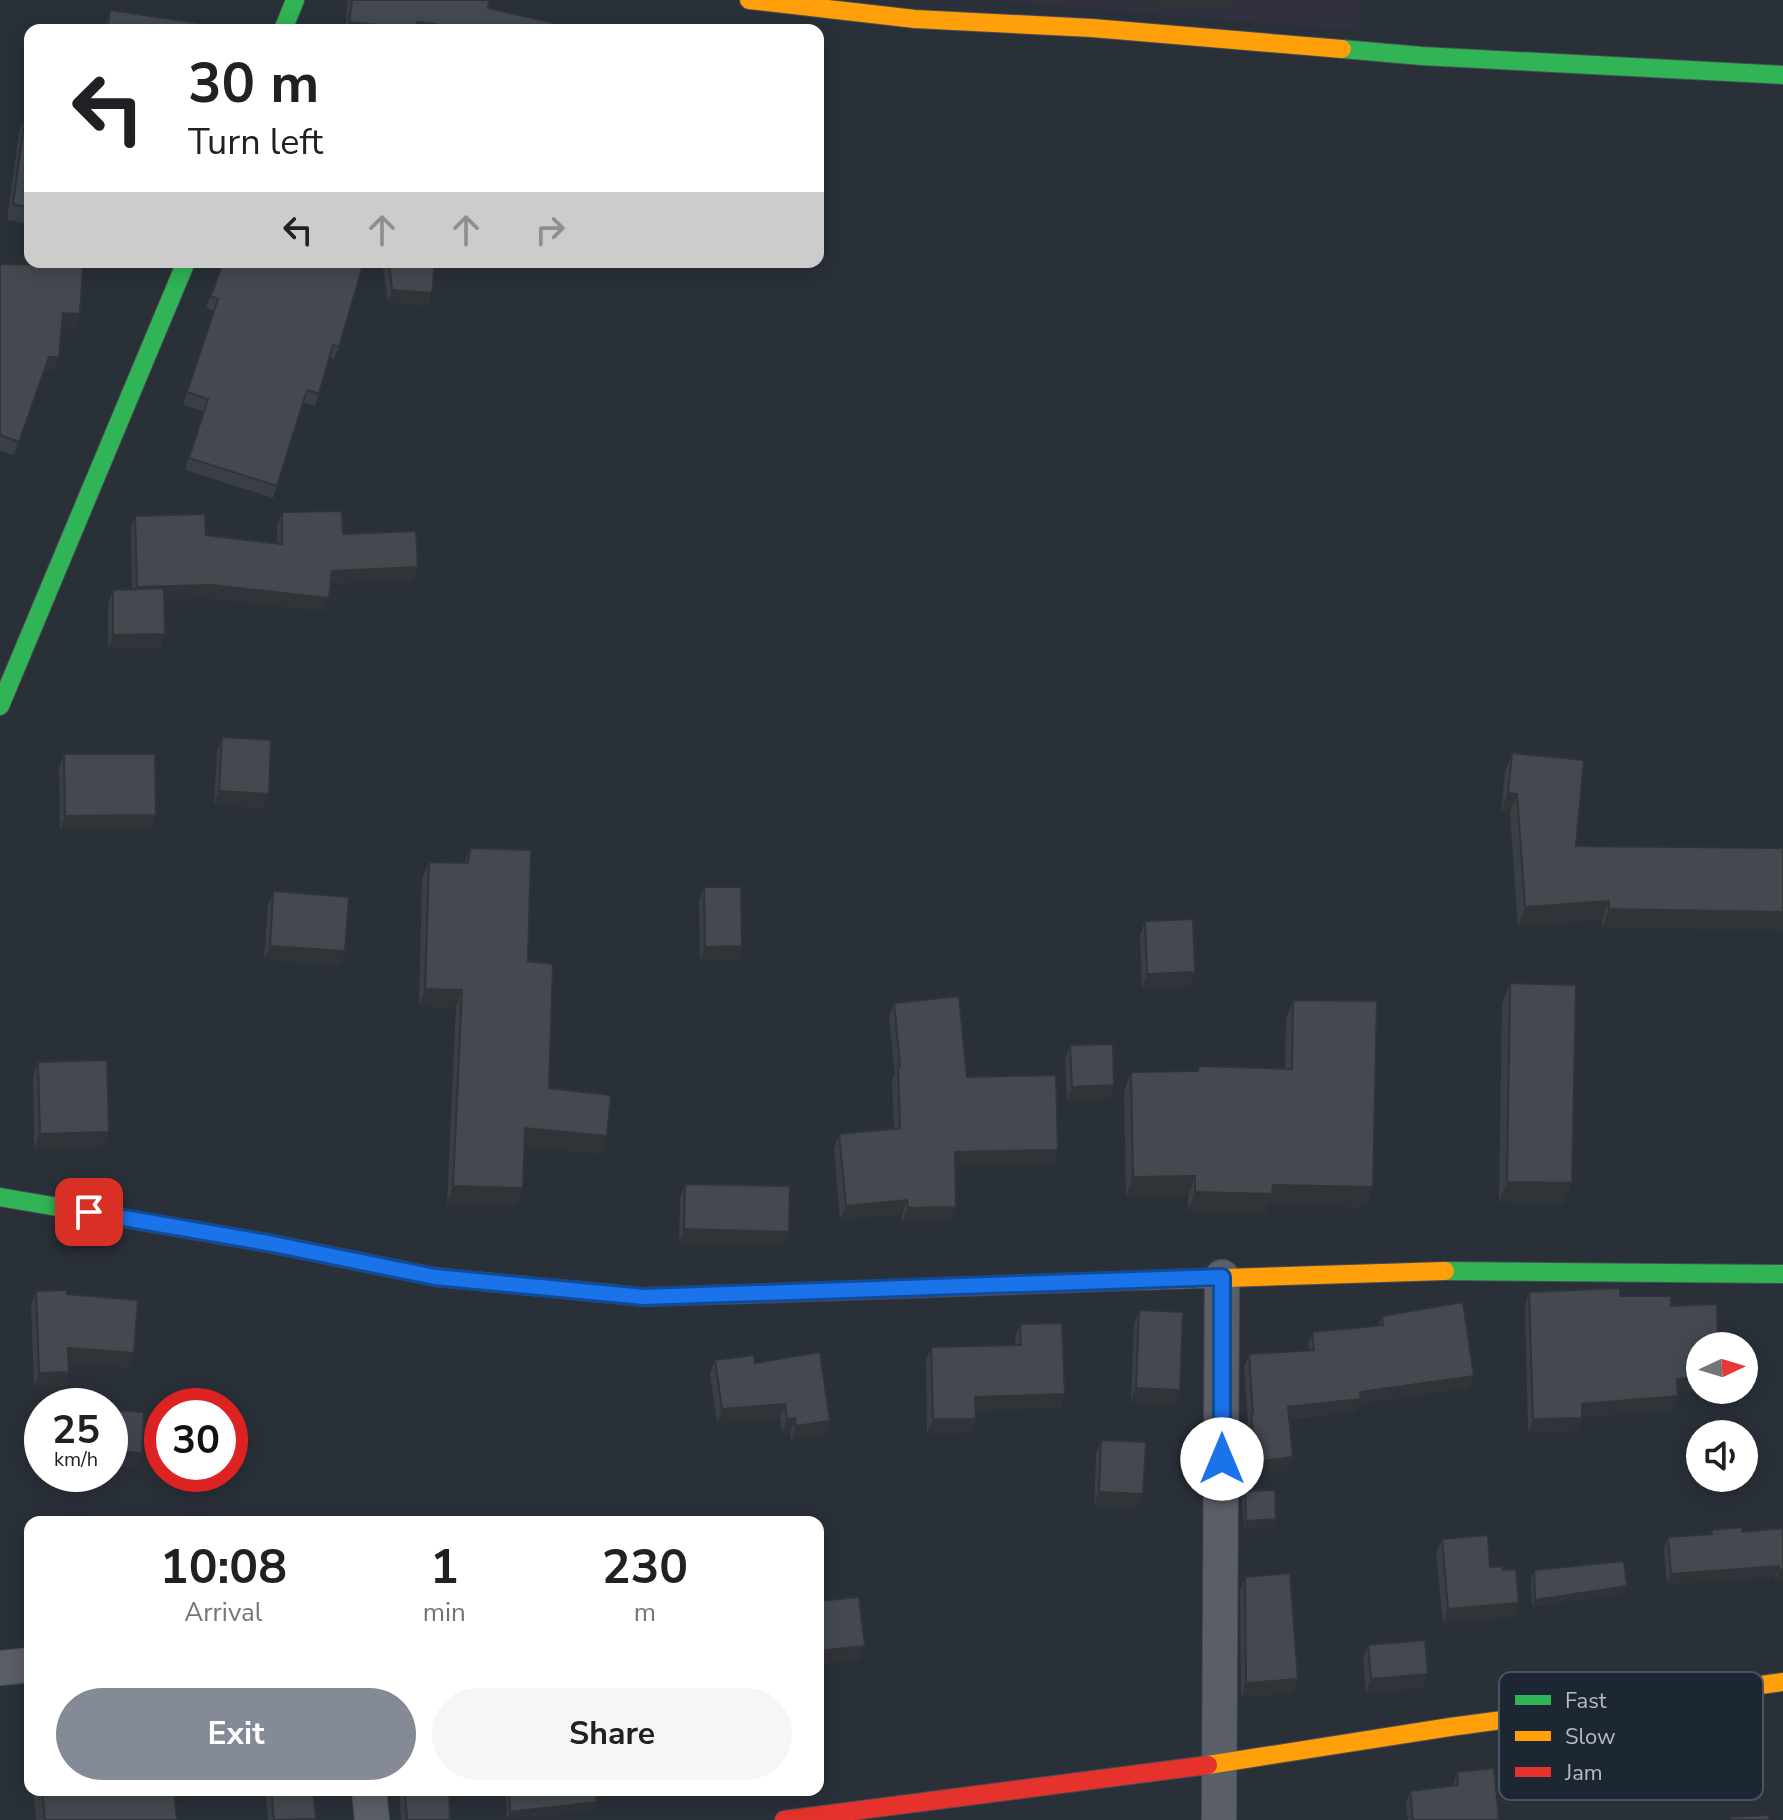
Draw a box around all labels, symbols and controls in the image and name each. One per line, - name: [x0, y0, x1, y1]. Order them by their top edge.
- text: 30 m: [188, 45, 319, 122]
- icon: left: [56, 56, 160, 160]
- text: Turn left: [188, 118, 323, 167]
- icon: left: [276, 208, 320, 252]
- icon: ahead: [360, 208, 404, 252]
- icon: ahead: [444, 208, 488, 252]
- icon: right: [528, 208, 572, 252]
- pin: [55, 1178, 123, 1246]
- icon: arrive: [67, 1190, 111, 1234]
- north arrow: [1686, 1332, 1758, 1404]
- map controls: [1686, 1332, 1758, 1492]
- speed limit sign: 30: [144, 1388, 248, 1492]
- text: 25: [52, 1403, 100, 1457]
- position arrow: [1180, 1417, 1264, 1501]
- button: sound: [1686, 1420, 1758, 1492]
- text: km/h: [54, 1446, 98, 1473]
- text: 10:08: [160, 1534, 287, 1600]
- text: 1: [430, 1534, 459, 1600]
- text: 230: [602, 1534, 688, 1600]
- text: Arrival: [184, 1595, 263, 1630]
- text: min: [423, 1595, 466, 1630]
- text: m: [634, 1595, 656, 1630]
- legend: [1499, 1672, 1763, 1800]
- text: Fast: [1565, 1686, 1607, 1716]
- button: Exit: [56, 1688, 416, 1780]
- button: Share: [432, 1688, 792, 1780]
- text: Slow: [1565, 1722, 1616, 1752]
- text: Jam: [1564, 1758, 1603, 1788]

